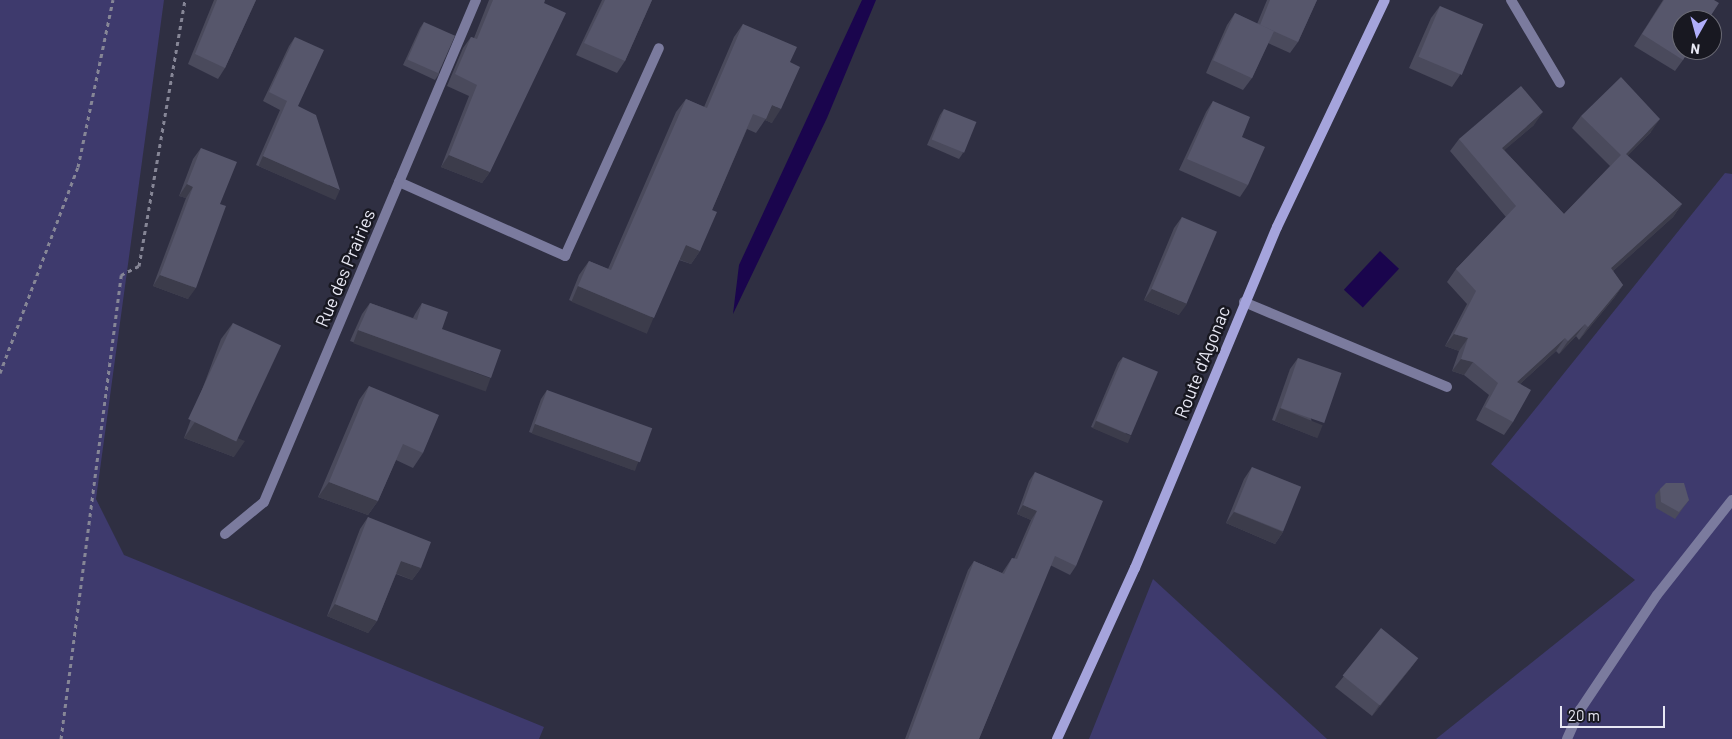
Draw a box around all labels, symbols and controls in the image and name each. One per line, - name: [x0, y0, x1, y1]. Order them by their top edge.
- north arrow: [1672, 10, 1722, 60]
- text: N: [1690, 40, 1701, 58]
- street label: Rue des Prairies: [311, 206, 379, 330]
- street label: Route d'Agonac: [1170, 303, 1234, 421]
- scale bar: [1562, 696, 1667, 728]
- text: 20 m: [1568, 706, 1600, 724]

